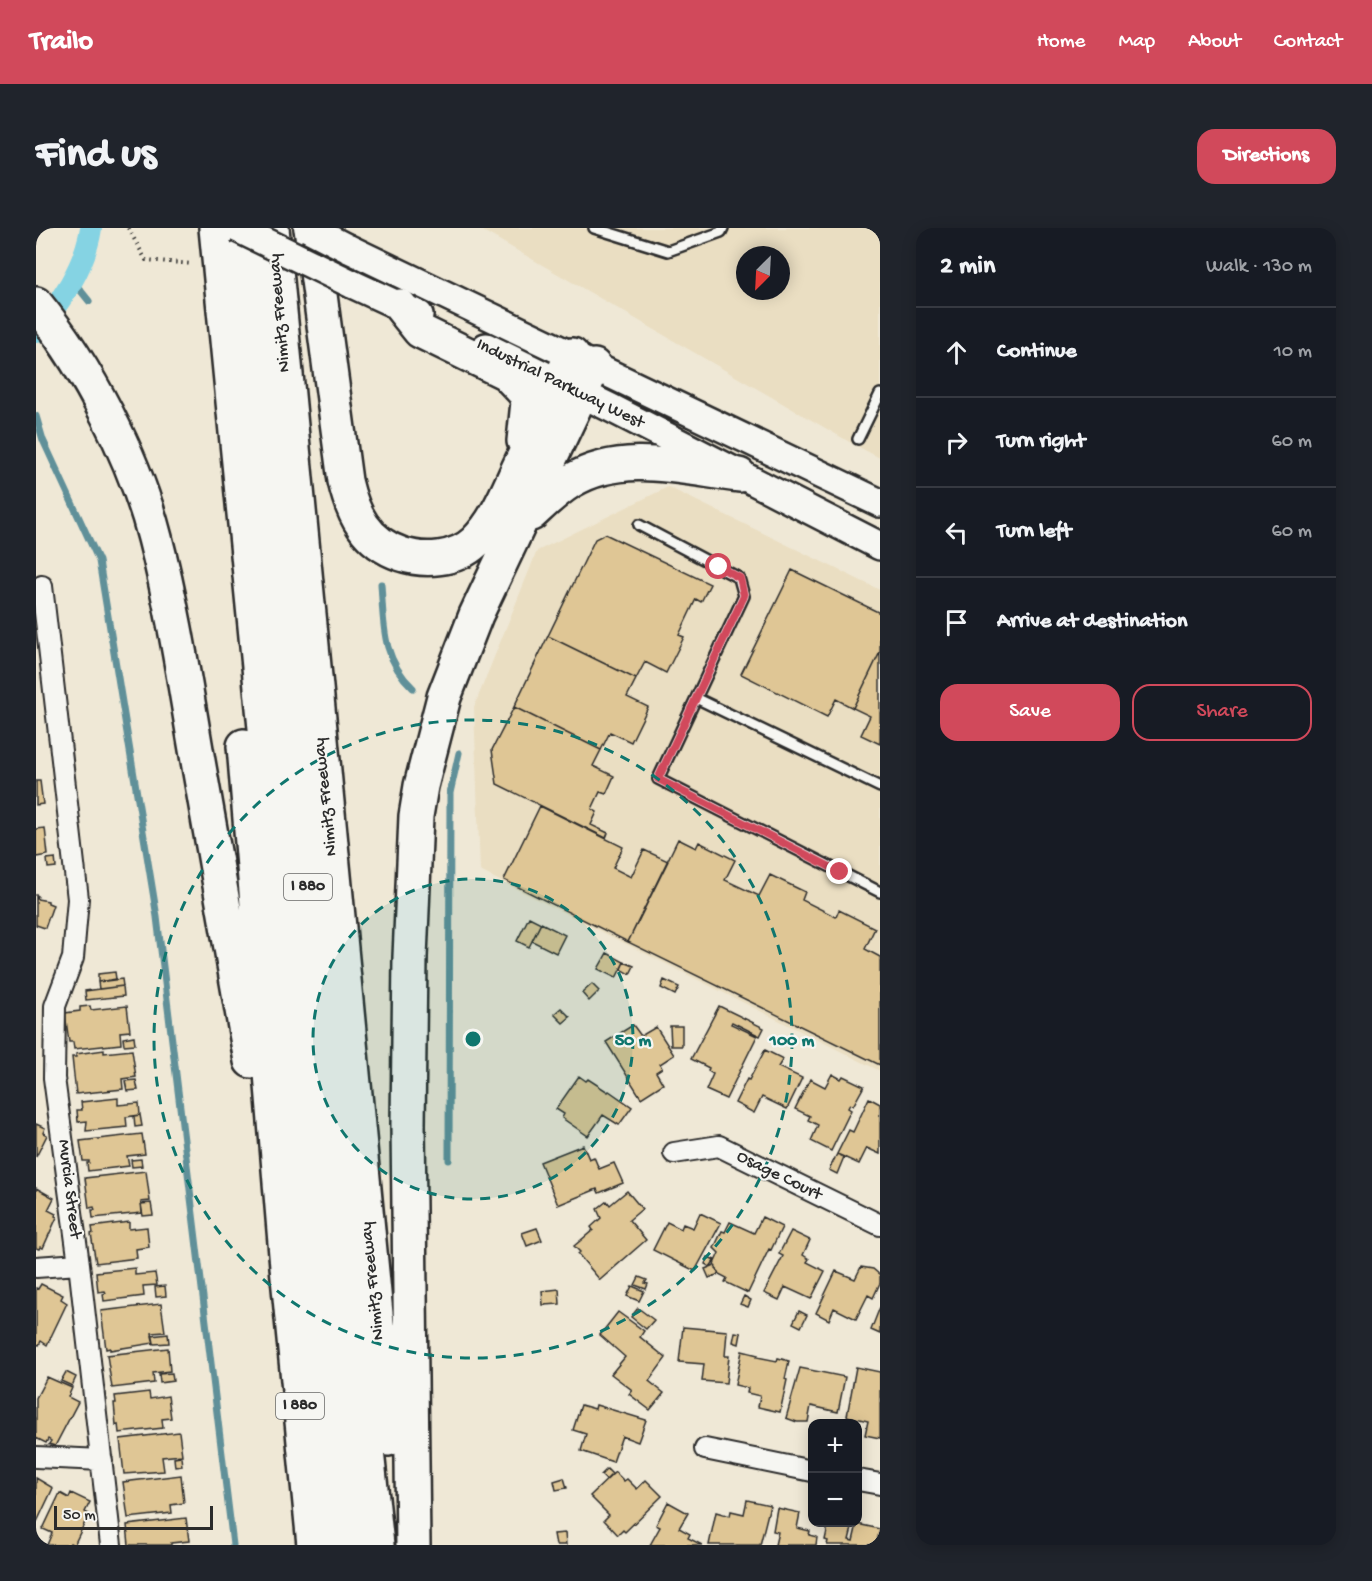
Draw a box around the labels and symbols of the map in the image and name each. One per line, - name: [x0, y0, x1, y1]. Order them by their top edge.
- north arrow: [736, 246, 790, 300]
- street label: Nimitz Freeway: [264, 253, 296, 373]
- street label: Industrial Parkway West: [473, 334, 649, 435]
- route start: [705, 553, 731, 579]
- street label: Nimitz Freeway: [309, 737, 343, 857]
- route end: [826, 858, 852, 884]
- road number: I 880: [284, 874, 332, 900]
- centre of rings: [463, 1029, 483, 1049]
- text: 50 m: [615, 1031, 652, 1052]
- text: 100 m: [769, 1031, 815, 1052]
- street label: Murcia Street: [53, 1138, 86, 1241]
- street label: Osage Court: [733, 1146, 827, 1206]
- street label: Nimitz Freeway: [356, 1221, 390, 1341]
- road number: I 880: [276, 1393, 324, 1419]
- scale bar: [54, 1503, 213, 1530]

